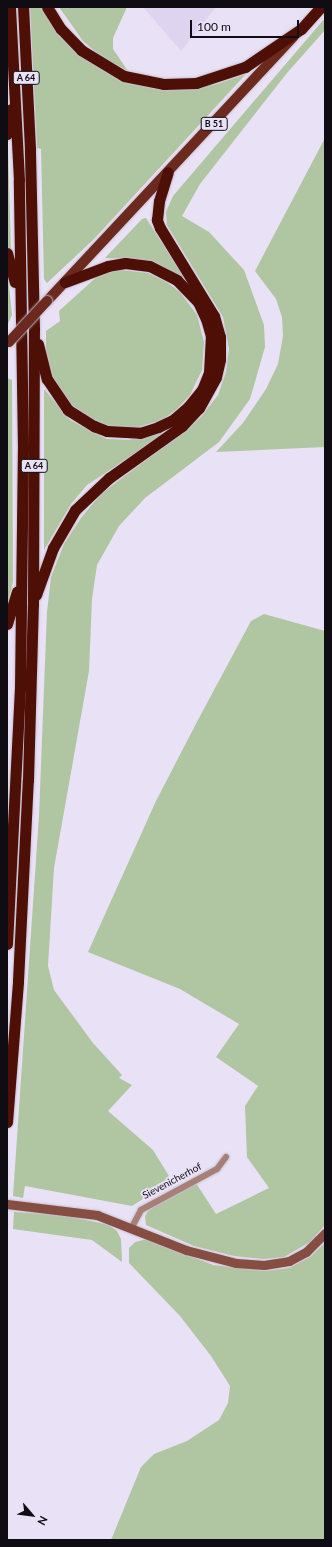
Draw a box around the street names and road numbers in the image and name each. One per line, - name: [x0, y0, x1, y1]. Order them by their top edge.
- road number: A 64: [12, 71, 40, 85]
- road number: B 51: [200, 117, 228, 131]
- road number: A 64: [20, 459, 48, 473]
- street label: Sievenicherhof: [140, 1160, 204, 1202]

